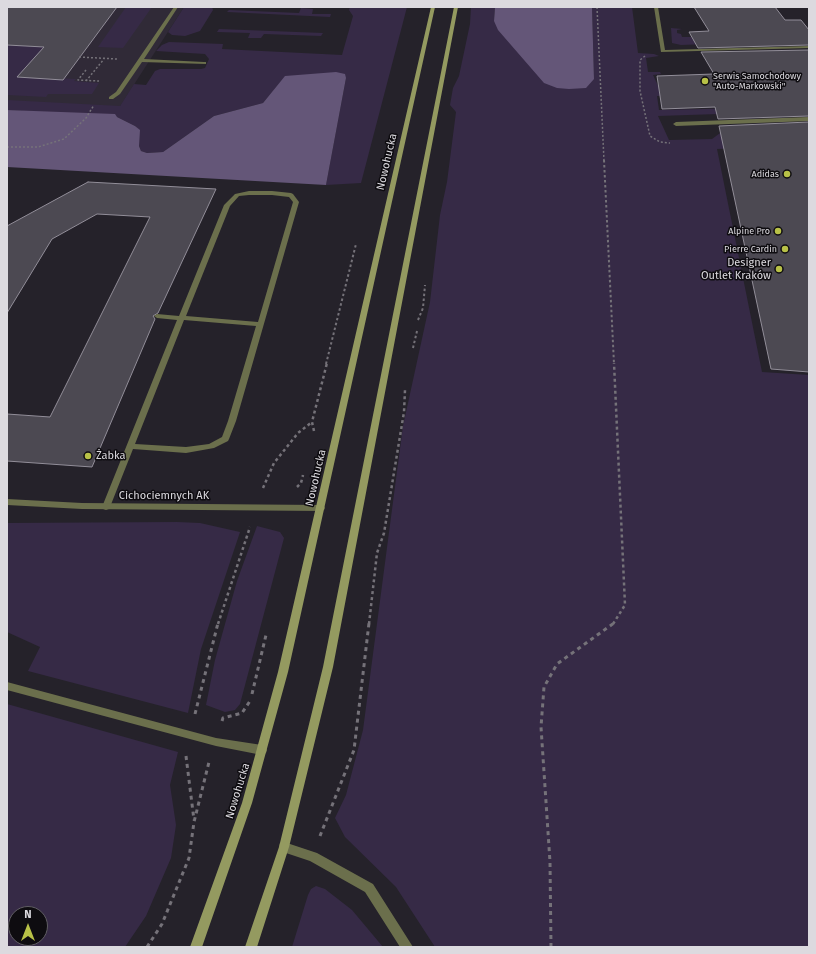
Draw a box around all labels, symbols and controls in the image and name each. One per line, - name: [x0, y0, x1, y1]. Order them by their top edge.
- place label: Serwis Samochodowy "Auto-Markowski": [713, 71, 801, 92]
- marker: Serwis Samochodowy "Auto-Markowski": [700, 76, 710, 86]
- street label: Nowohucka: [374, 132, 400, 192]
- place label: Adidas: [752, 169, 779, 179]
- marker: Adidas: [782, 169, 792, 179]
- place label: Alpine Pro: [728, 226, 770, 236]
- marker: Alpine Pro: [773, 226, 783, 236]
- place label: Pierre Cardin: [724, 244, 777, 254]
- marker: Pierre Cardin: [780, 244, 790, 254]
- place label: Designer Outlet Kraków: [701, 256, 771, 282]
- marker: Designer Outlet Kraków: [774, 264, 784, 274]
- street label: Nowohucka: [303, 448, 329, 508]
- place label: Żabka: [96, 449, 126, 463]
- marker: Żabka: [83, 451, 93, 461]
- street label: Cichociemnych AK: [119, 489, 209, 503]
- street label: Nowohucka: [223, 761, 253, 821]
- north arrow: [8, 906, 48, 946]
- text: N: [24, 908, 32, 921]

